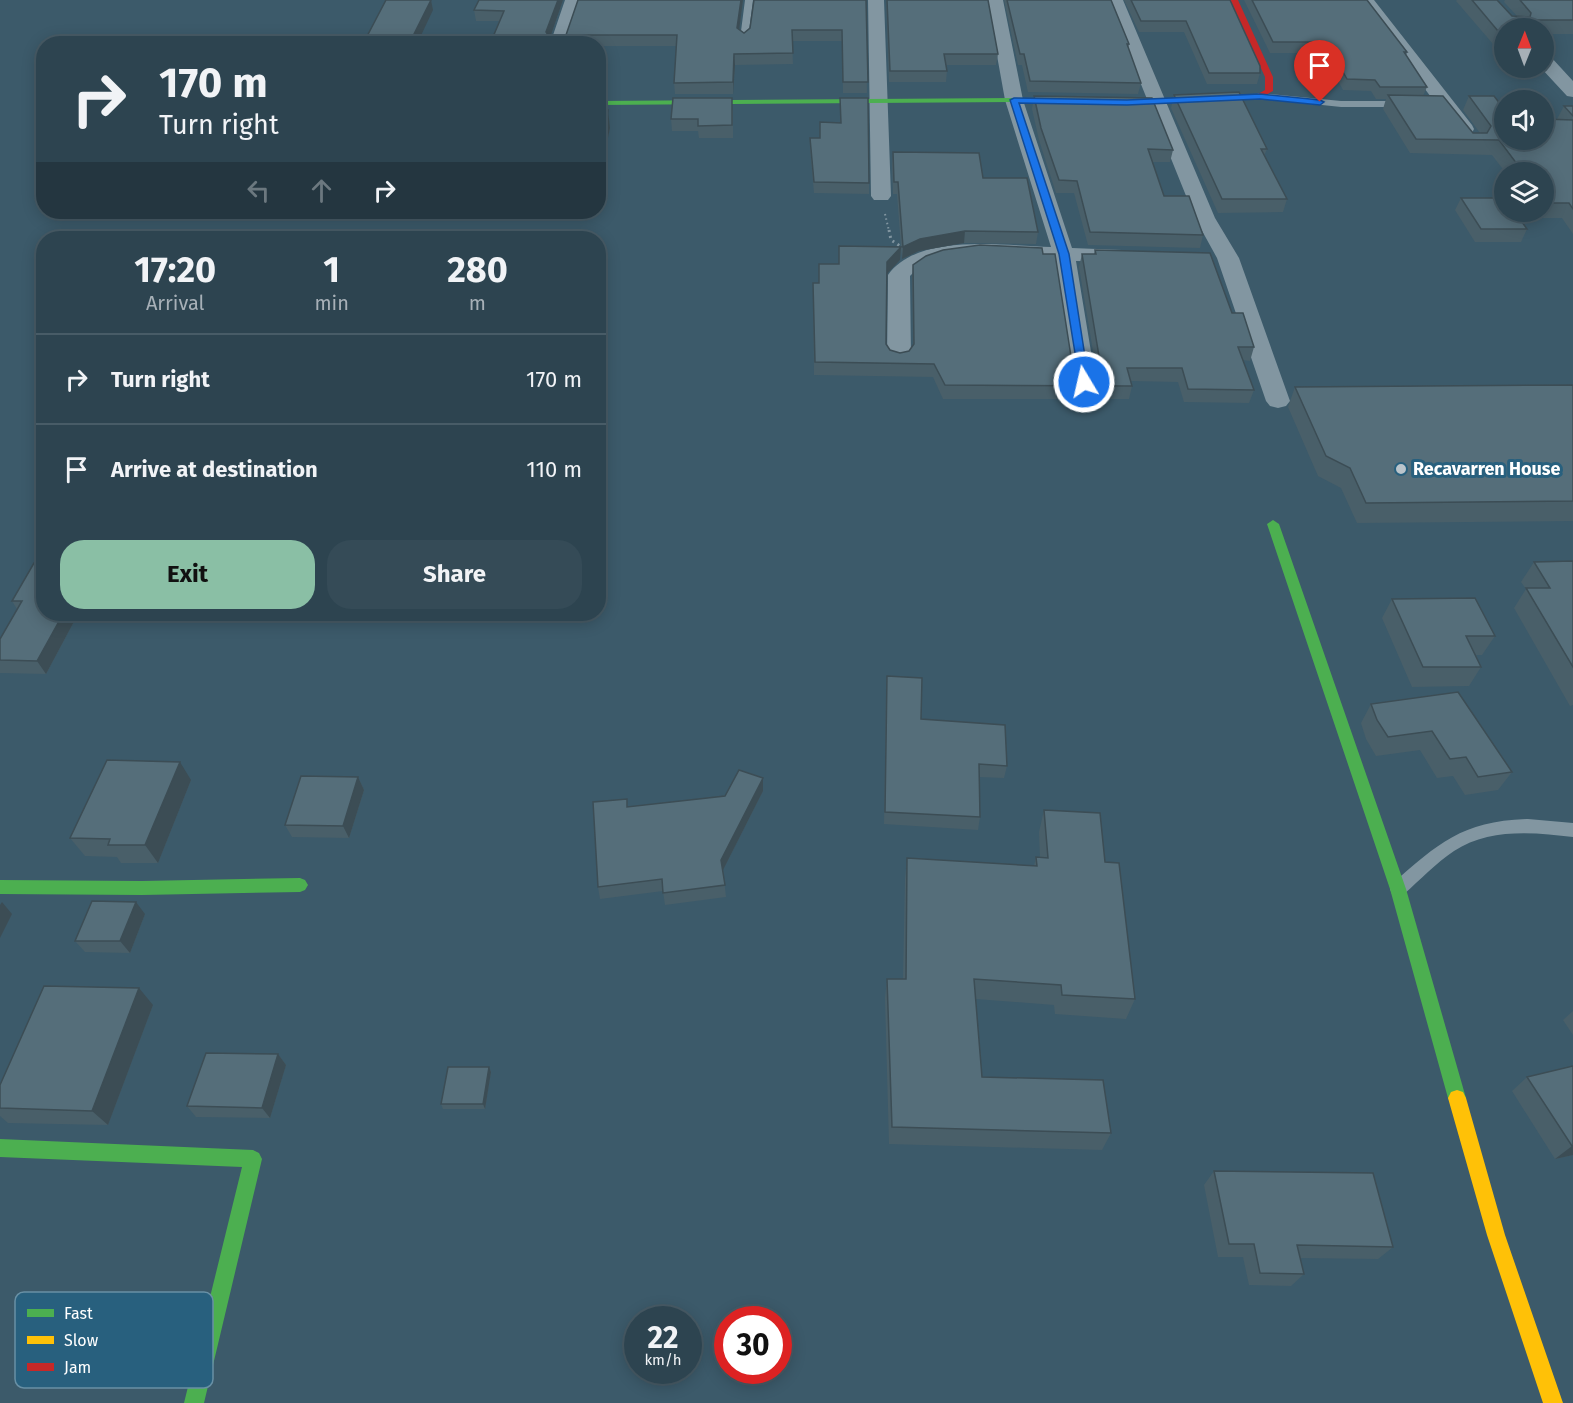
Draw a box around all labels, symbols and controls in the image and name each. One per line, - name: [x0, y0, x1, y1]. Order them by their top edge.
- north arrow: [1494, 18, 1554, 78]
- map controls: [1494, 18, 1554, 222]
- pin: [1294, 40, 1345, 102]
- icon: arrive: [1303, 49, 1336, 82]
- text: 170 m: [159, 58, 268, 108]
- icon: right: [60, 60, 138, 138]
- button: sound: [1494, 90, 1554, 150]
- text: Turn right: [159, 109, 279, 141]
- button: layers: [1494, 162, 1554, 222]
- icon: left: [242, 174, 275, 207]
- icon: ahead: [305, 174, 338, 207]
- icon: right: [368, 174, 401, 207]
- text: 17:20: [134, 248, 216, 292]
- text: 1: [323, 248, 340, 292]
- text: 280: [447, 248, 508, 292]
- text: Arrival: [146, 291, 204, 315]
- text: min: [314, 291, 349, 315]
- text: m: [469, 291, 486, 315]
- position arrow: [1052, 350, 1116, 414]
- icon: right: [60, 363, 93, 396]
- text: Turn right: [111, 366, 210, 393]
- text: 170 m: [526, 366, 582, 393]
- icon: arrive: [60, 453, 93, 486]
- text: Arrive at destination: [111, 456, 318, 483]
- text: 110 m: [526, 456, 582, 483]
- place label: Recavarren House: [1413, 458, 1560, 480]
- marker: Recavarren House: [1394, 462, 1408, 476]
- button: Exit: [60, 540, 315, 609]
- button: Share: [327, 540, 582, 609]
- legend: [15, 1292, 213, 1388]
- text: Fast: [64, 1304, 93, 1323]
- speed limit sign: 30: [714, 1306, 792, 1384]
- text: 22: [647, 1320, 679, 1356]
- text: Slow: [64, 1331, 99, 1350]
- text: km/h: [644, 1351, 682, 1369]
- text: Jam: [64, 1358, 91, 1377]

